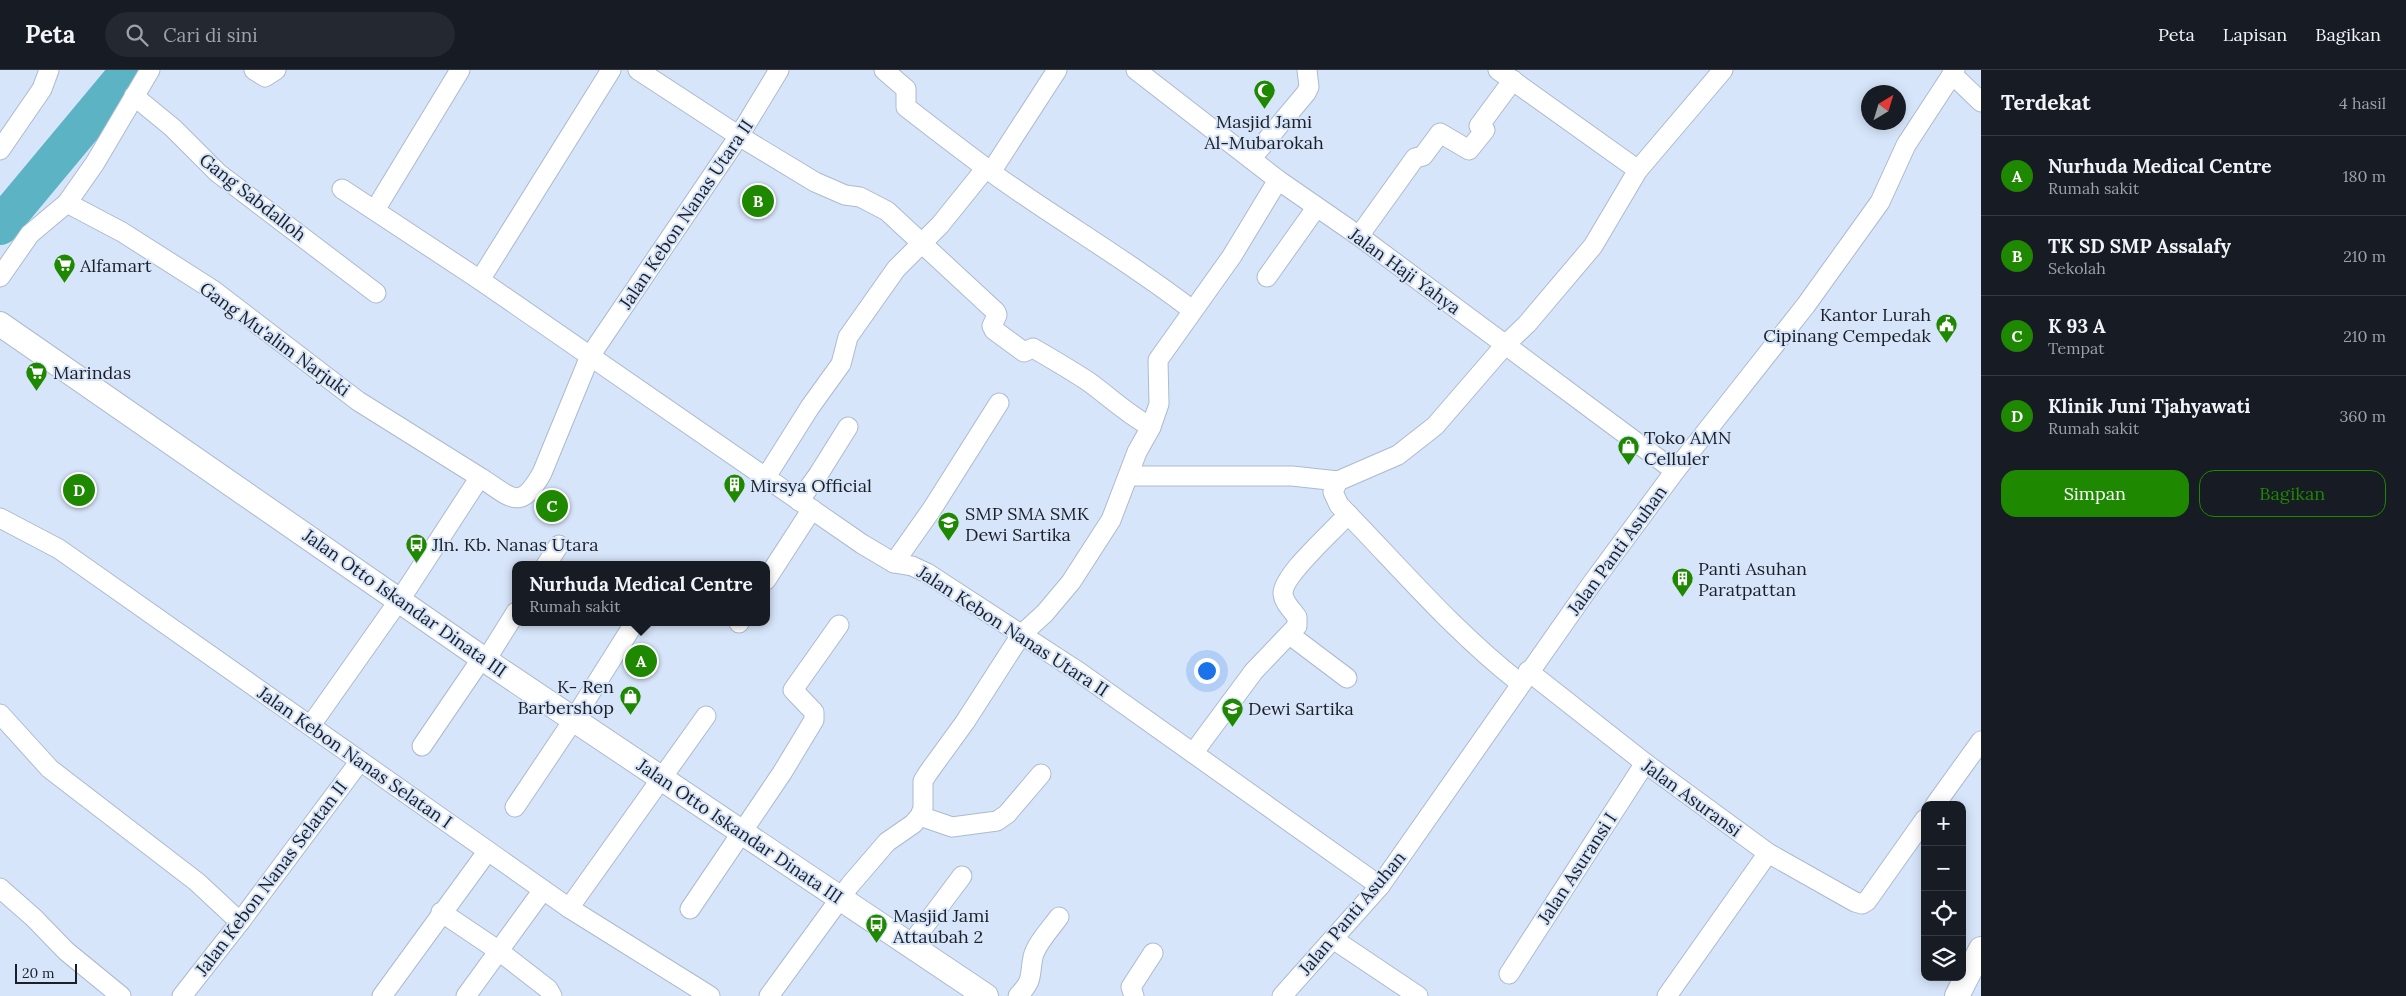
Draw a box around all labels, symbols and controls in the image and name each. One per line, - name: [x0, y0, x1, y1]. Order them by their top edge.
- search box: [105, 12, 455, 57]
- text: Peta: [25, 19, 75, 50]
- icon: search: [123, 21, 151, 49]
- text: Cari di sini: [163, 23, 258, 47]
- text: Peta: [2158, 23, 2195, 46]
- text: Lapisan: [2223, 23, 2287, 46]
- text: Bagikan: [2315, 23, 2381, 46]
- mosque icon: Masjid Jami Al-Mubarokah: [1252, 79, 1276, 110]
- north arrow: [1861, 85, 1906, 130]
- text: Terdekat: [2001, 89, 2091, 116]
- text: 4 hasil: [2339, 93, 2386, 113]
- place label: Masjid Jami Al-Mubarokah: [1203, 110, 1324, 154]
- street label: Jalan Kebon Nanas Utara II: [613, 115, 758, 314]
- street label: Gang Sabdalloh: [195, 148, 311, 246]
- text: Nurhuda Medical Centre: [2048, 154, 2272, 178]
- text: A: [2012, 166, 2022, 186]
- text: 180 m: [2343, 166, 2386, 186]
- text: Rumah sakit: [2048, 178, 2139, 198]
- pin: B: [742, 182, 774, 220]
- street label: Jalan Haji Yahya: [1344, 222, 1465, 319]
- text: TK SD SMP Assalafy: [2048, 234, 2231, 258]
- text: B: [2012, 246, 2022, 266]
- text: 210 m: [2343, 246, 2386, 266]
- supermarket icon: Alfamart: [52, 253, 76, 284]
- place label: Alfamart: [79, 254, 152, 277]
- text: Sekolah: [2048, 258, 2106, 278]
- street label: Gang Mu'alim Narjuki: [195, 277, 355, 401]
- place label: Kantor Lurah Cipinang Cempedak: [1763, 303, 1931, 347]
- public building icon: Kantor Lurah Cipinang Cempedak: [1935, 312, 1959, 343]
- text: K 93 A: [2048, 314, 2106, 338]
- text: C: [2011, 326, 2023, 346]
- text: 210 m: [2343, 326, 2386, 346]
- text: Tempat: [2048, 338, 2104, 358]
- supermarket icon: Marindas: [25, 360, 49, 391]
- place label: Marindas: [53, 361, 131, 384]
- text: Klinik Juni Tjahyawati: [2048, 394, 2250, 418]
- text: D: [2011, 406, 2023, 426]
- text: 360 m: [2339, 406, 2386, 426]
- text: Rumah sakit: [2048, 418, 2139, 438]
- place label: Toko AMN Celluler: [1644, 426, 1731, 470]
- shop icon: Toko AMN Celluler: [1616, 435, 1640, 466]
- button: Simpan: [2001, 470, 2189, 517]
- button: Bagikan: [2199, 470, 2386, 517]
- pin: D: [63, 471, 95, 509]
- building icon: Mirsya Official: [722, 473, 746, 504]
- place label: Mirsya Official: [750, 474, 872, 497]
- street label: Jalan Panti Asuhan: [1562, 481, 1672, 620]
- pin: C: [536, 487, 568, 525]
- place label: SMP SMA SMK Dewi Sartika: [965, 502, 1090, 546]
- school or university icon: SMP SMA SMK Dewi Sartika: [937, 511, 961, 542]
- street label: Jalan Otto Iskandar Dinata III: [298, 523, 511, 682]
- bus stop icon: Jln. Kb. Nanas Utara: [404, 532, 428, 563]
- place label: Jln. Kb. Nanas Utara: [431, 533, 598, 556]
- place label: Panti Asuhan Paratpattan: [1698, 557, 1807, 601]
- street label: Jalan Kebon Nanas Utara II: [912, 560, 1113, 702]
- popup: [512, 561, 770, 626]
- building icon: Panti Asuhan Paratpattan: [1670, 566, 1694, 597]
- text: Nurhuda Medical Centre: [529, 572, 753, 596]
- text: Rumah sakit: [529, 596, 620, 616]
- pin: A: [625, 642, 657, 680]
- your location: [1194, 658, 1220, 684]
- place label: K- Ren Barbershop: [517, 675, 614, 719]
- street label: Jalan Kebon Nanas Selatan I: [252, 680, 457, 833]
- shop icon: K- Ren Barbershop: [618, 684, 642, 715]
- school or university icon: Dewi Sartika: [1220, 696, 1244, 727]
- place label: Dewi Sartika: [1248, 697, 1354, 720]
- street label: Jalan Otto Iskandar Dinata III: [632, 753, 847, 909]
- street label: Jalan Asuransi: [1637, 754, 1746, 842]
- street label: Jalan Kebon Nanas Selatan II: [190, 776, 352, 981]
- map controls: [1921, 801, 1966, 981]
- button: +: [1921, 801, 1966, 846]
- street label: Jalan Asuransi I: [1532, 808, 1621, 929]
- street label: Jalan Panti Asuhan: [1293, 846, 1411, 980]
- button: −: [1921, 846, 1966, 891]
- button: locate: [1921, 891, 1966, 936]
- place label: Masjid Jami Attaubah 2: [892, 904, 989, 948]
- bus stop icon: Masjid Jami Attaubah 2: [865, 913, 889, 944]
- button: layers: [1921, 936, 1966, 981]
- scale bar: [15, 961, 78, 984]
- text: 20 m: [22, 964, 54, 982]

